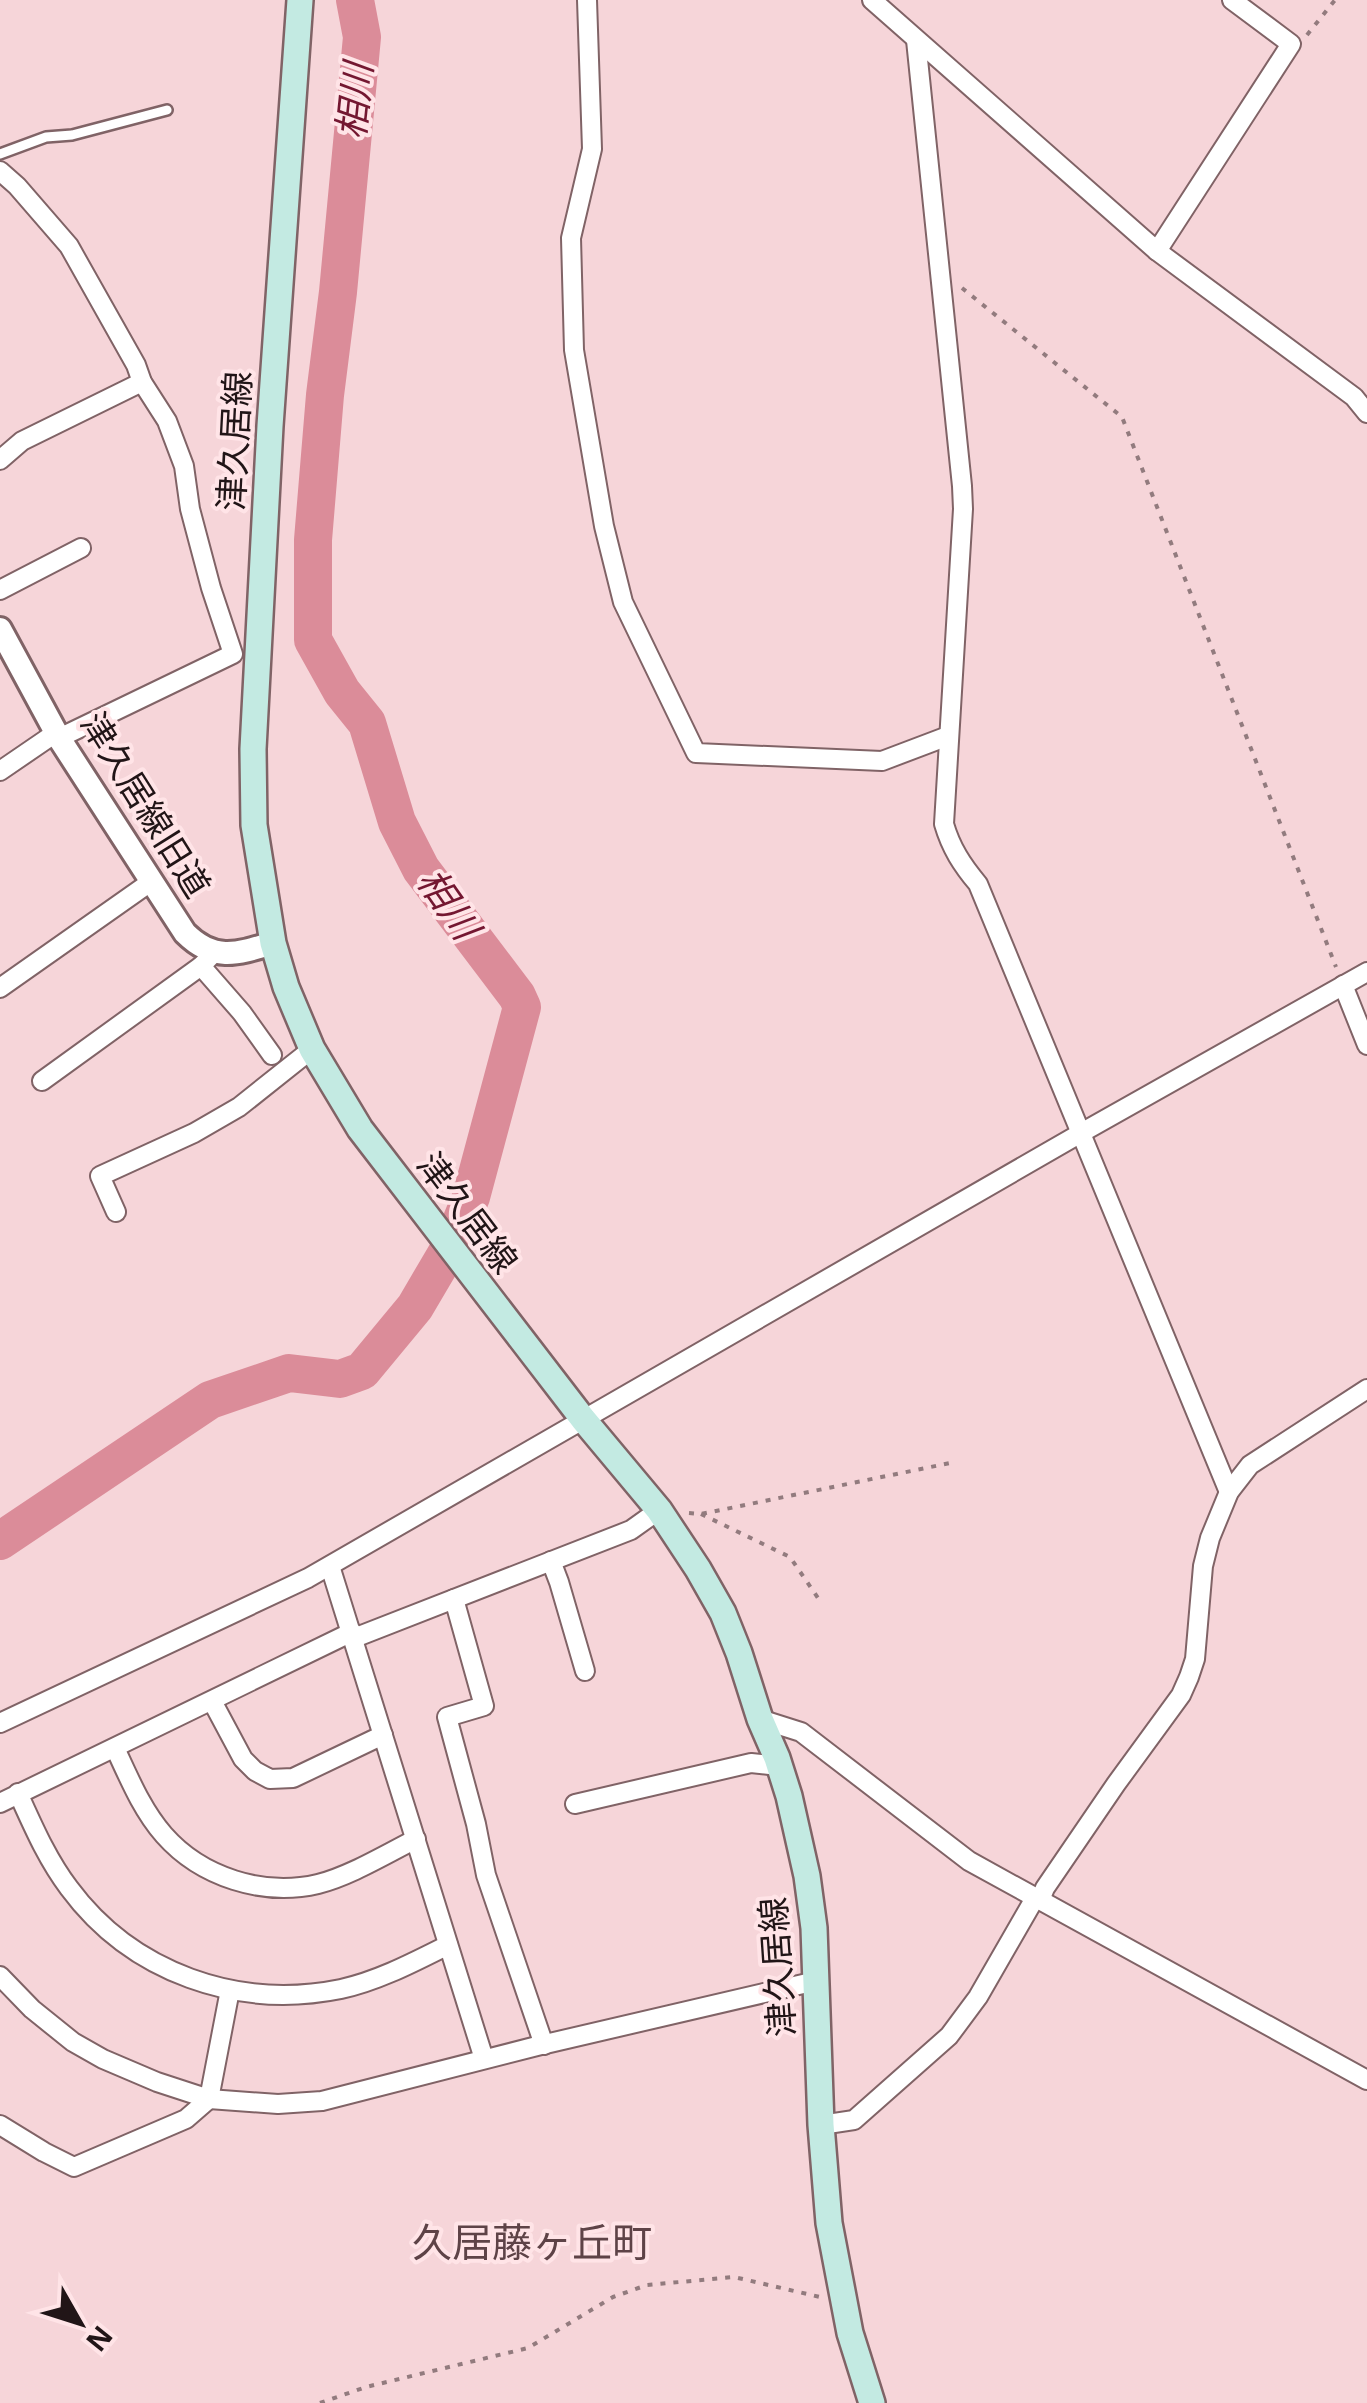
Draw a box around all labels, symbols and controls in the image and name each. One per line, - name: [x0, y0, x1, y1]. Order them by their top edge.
- water label: 相川: [323, 56, 383, 141]
- street label: 津久居線: [206, 370, 261, 512]
- street label: 津久居線旧道: [71, 703, 222, 906]
- water label: 相川: [407, 857, 495, 952]
- street label: 津久居線: [407, 1142, 529, 1282]
- street label: 津久居線: [748, 1896, 805, 2039]
- district label: 久居藤ヶ丘町: [412, 2214, 652, 2269]
- north arrow: [30, 2273, 130, 2373]
- text: N: [78, 2319, 122, 2360]

